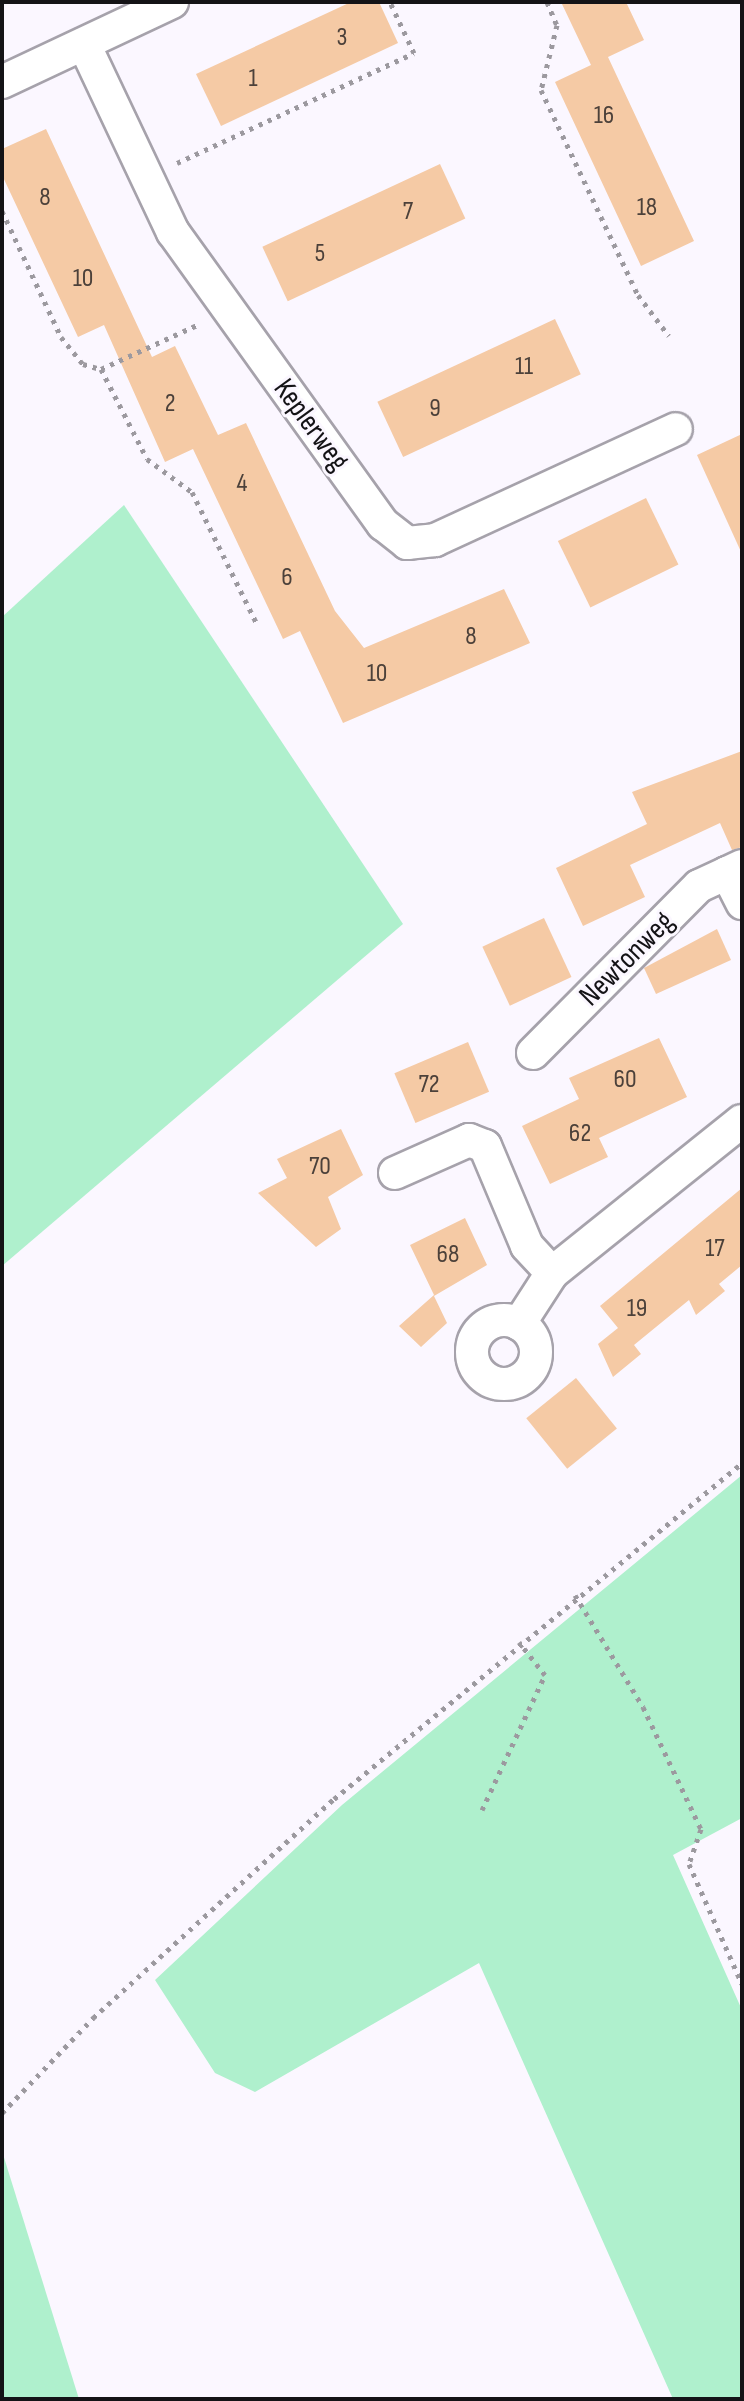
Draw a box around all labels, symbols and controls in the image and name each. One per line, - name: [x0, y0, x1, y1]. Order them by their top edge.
- house number: 3: [337, 22, 347, 54]
- house number: 1: [248, 63, 258, 95]
- house number: 16: [594, 100, 614, 132]
- house number: 8: [39, 182, 51, 214]
- house number: 18: [637, 192, 657, 224]
- house number: 7: [403, 196, 413, 228]
- house number: 5: [315, 238, 325, 270]
- house number: 10: [73, 263, 93, 295]
- house number: 11: [515, 351, 533, 383]
- street label: Keplerweg: [266, 372, 356, 478]
- house number: 2: [165, 388, 175, 420]
- house number: 9: [429, 393, 441, 425]
- house number: 4: [237, 468, 247, 500]
- house number: 6: [281, 562, 293, 594]
- house number: 8: [465, 621, 477, 653]
- house number: 10: [367, 658, 387, 690]
- street label: Newtonweg: [572, 904, 682, 1014]
- house number: 60: [614, 1064, 636, 1096]
- house number: 72: [418, 1069, 440, 1101]
- house number: 62: [569, 1118, 591, 1150]
- house number: 70: [309, 1151, 331, 1183]
- house number: 17: [705, 1233, 725, 1265]
- house number: 68: [437, 1239, 459, 1271]
- house number: 19: [627, 1293, 647, 1325]

